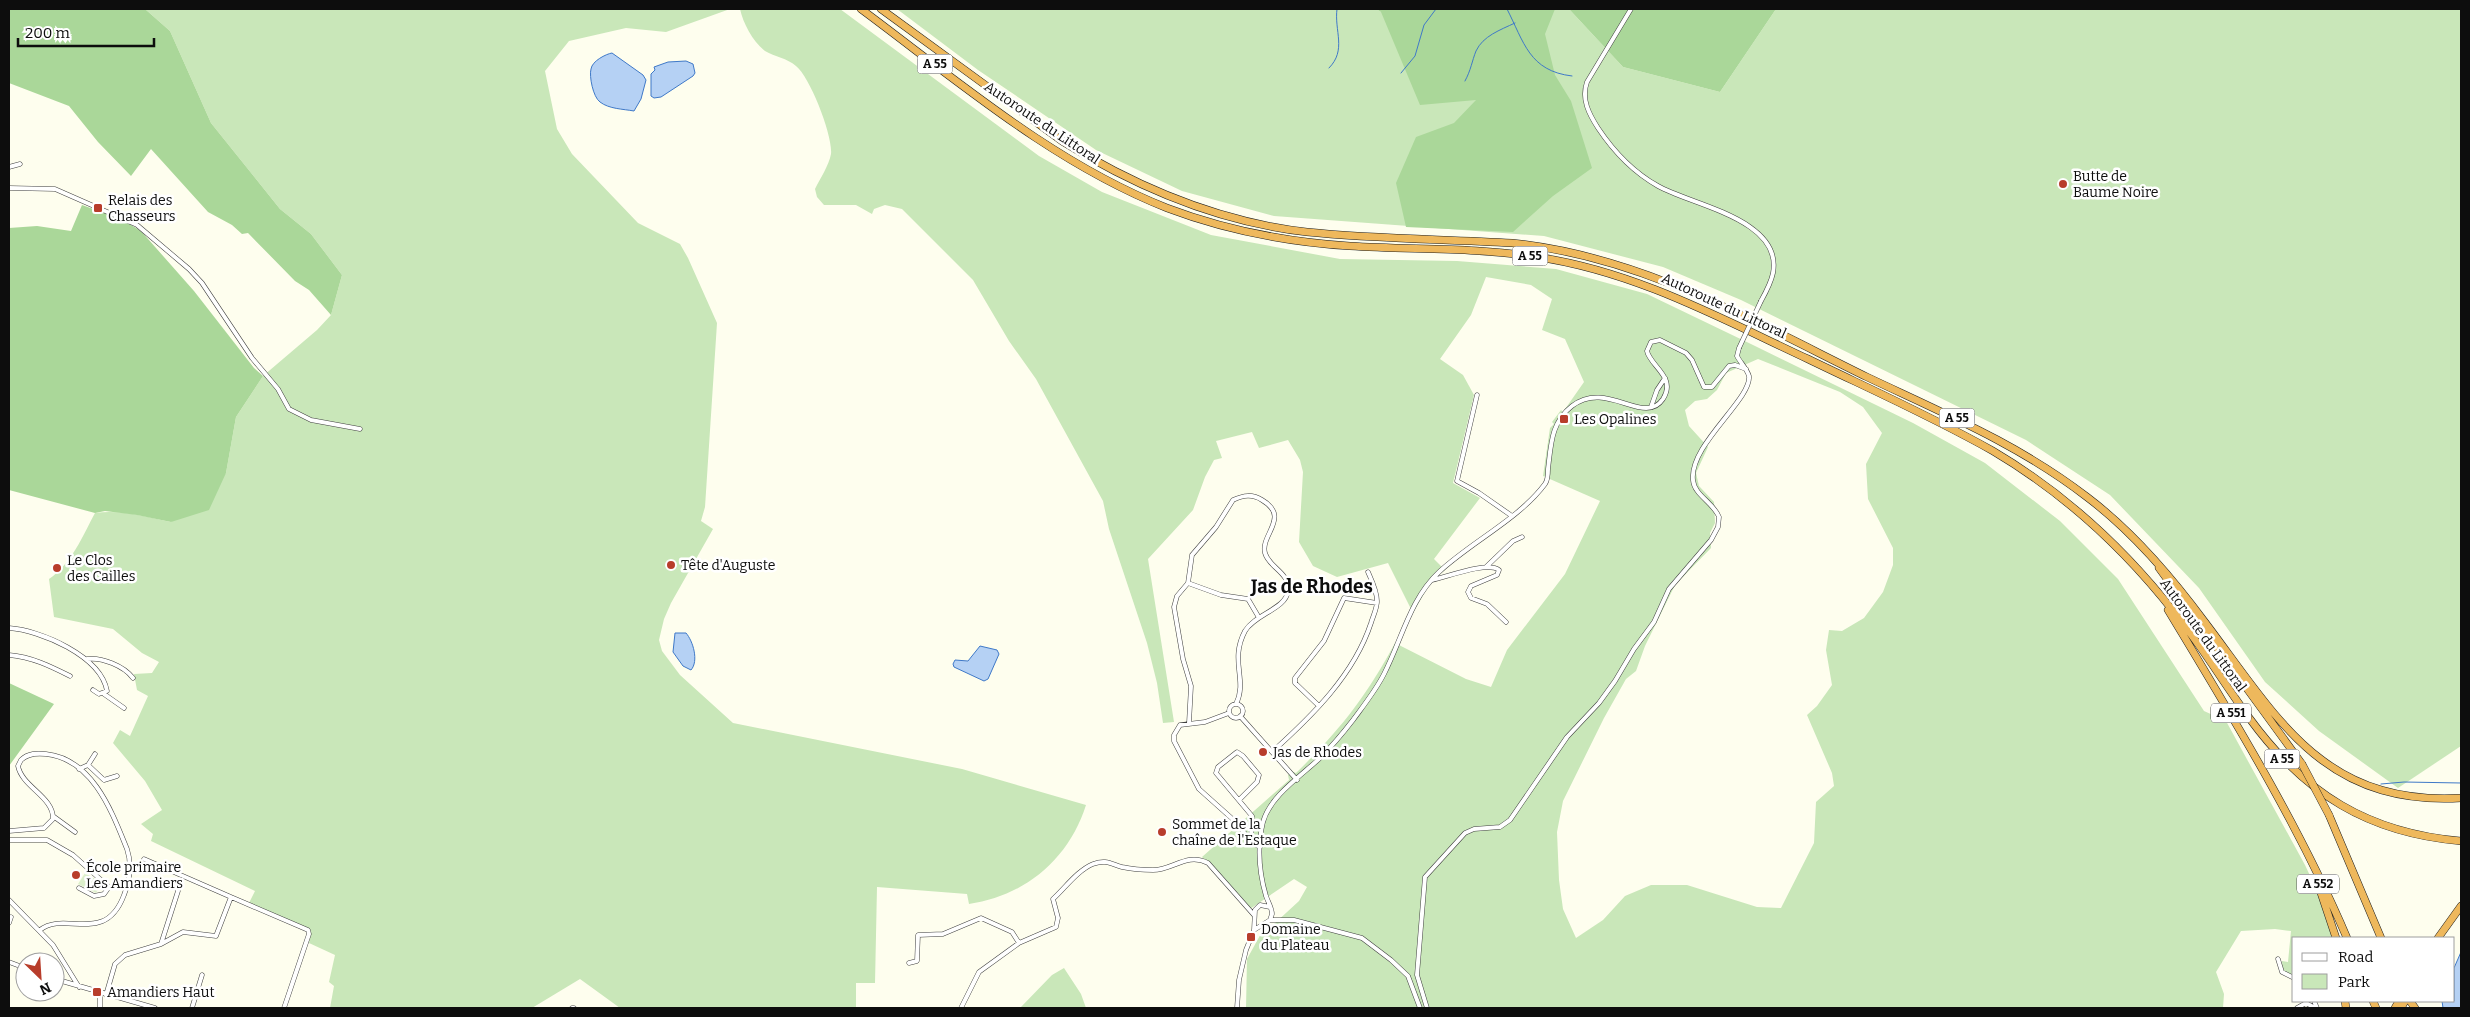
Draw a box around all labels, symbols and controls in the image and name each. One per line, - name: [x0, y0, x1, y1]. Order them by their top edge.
- scale bar: [18, 15, 154, 47]
- text: 200 m: [25, 24, 70, 42]
- road number: A 55: [918, 54, 952, 74]
- street label: Autoroute du Littoral: [981, 78, 1103, 168]
- place label: Butte de Baume Noire: [2073, 168, 2158, 201]
- marker: Butte de Baume Noire: [2057, 178, 2069, 190]
- place label: Relais des Chasseurs: [108, 192, 175, 225]
- marker: Relais des Chasseurs: [92, 202, 104, 214]
- road number: A 55: [1512, 247, 1548, 266]
- street label: Autoroute du Littoral: [1659, 270, 1789, 342]
- road number: A 55: [1940, 408, 1974, 428]
- place label: Les Opalines: [1574, 411, 1656, 428]
- marker: Les Opalines: [1558, 413, 1570, 425]
- place label: Le Clos des Cailles: [67, 552, 135, 585]
- place label: Tête d'Auguste: [681, 557, 775, 574]
- marker: Tête d'Auguste: [665, 559, 677, 571]
- marker: Le Clos des Cailles: [51, 562, 63, 574]
- district label: Jas de Rhodes: [1250, 575, 1373, 598]
- street label: Autoroute du Littoral: [2156, 575, 2250, 695]
- road number: A 551: [2211, 704, 2251, 722]
- place label: Jas de Rhodes: [1272, 744, 1362, 761]
- marker: Jas de Rhodes: [1257, 746, 1269, 758]
- road number: A 55: [2264, 750, 2300, 769]
- place label: Sommet de la chaîne de l'Estaque: [1172, 816, 1297, 849]
- marker: Sommet de la chaîne de l'Estaque: [1156, 826, 1168, 838]
- place label: École primaire Les Amandiers: [86, 858, 183, 892]
- marker: École primaire Les Amandiers: [70, 869, 82, 881]
- road number: A 552: [2297, 874, 2339, 894]
- place label: Domaine du Plateau: [1261, 921, 1330, 954]
- marker: Domaine du Plateau: [1245, 931, 1257, 943]
- legend: [2292, 937, 2455, 1002]
- text: Road: [2338, 948, 2373, 966]
- north arrow: [15, 952, 65, 1002]
- text: Park: [2338, 973, 2370, 991]
- text: N: [37, 978, 54, 998]
- place label: Amandiers Haut: [107, 984, 214, 1001]
- marker: Amandiers Haut: [91, 986, 103, 998]

